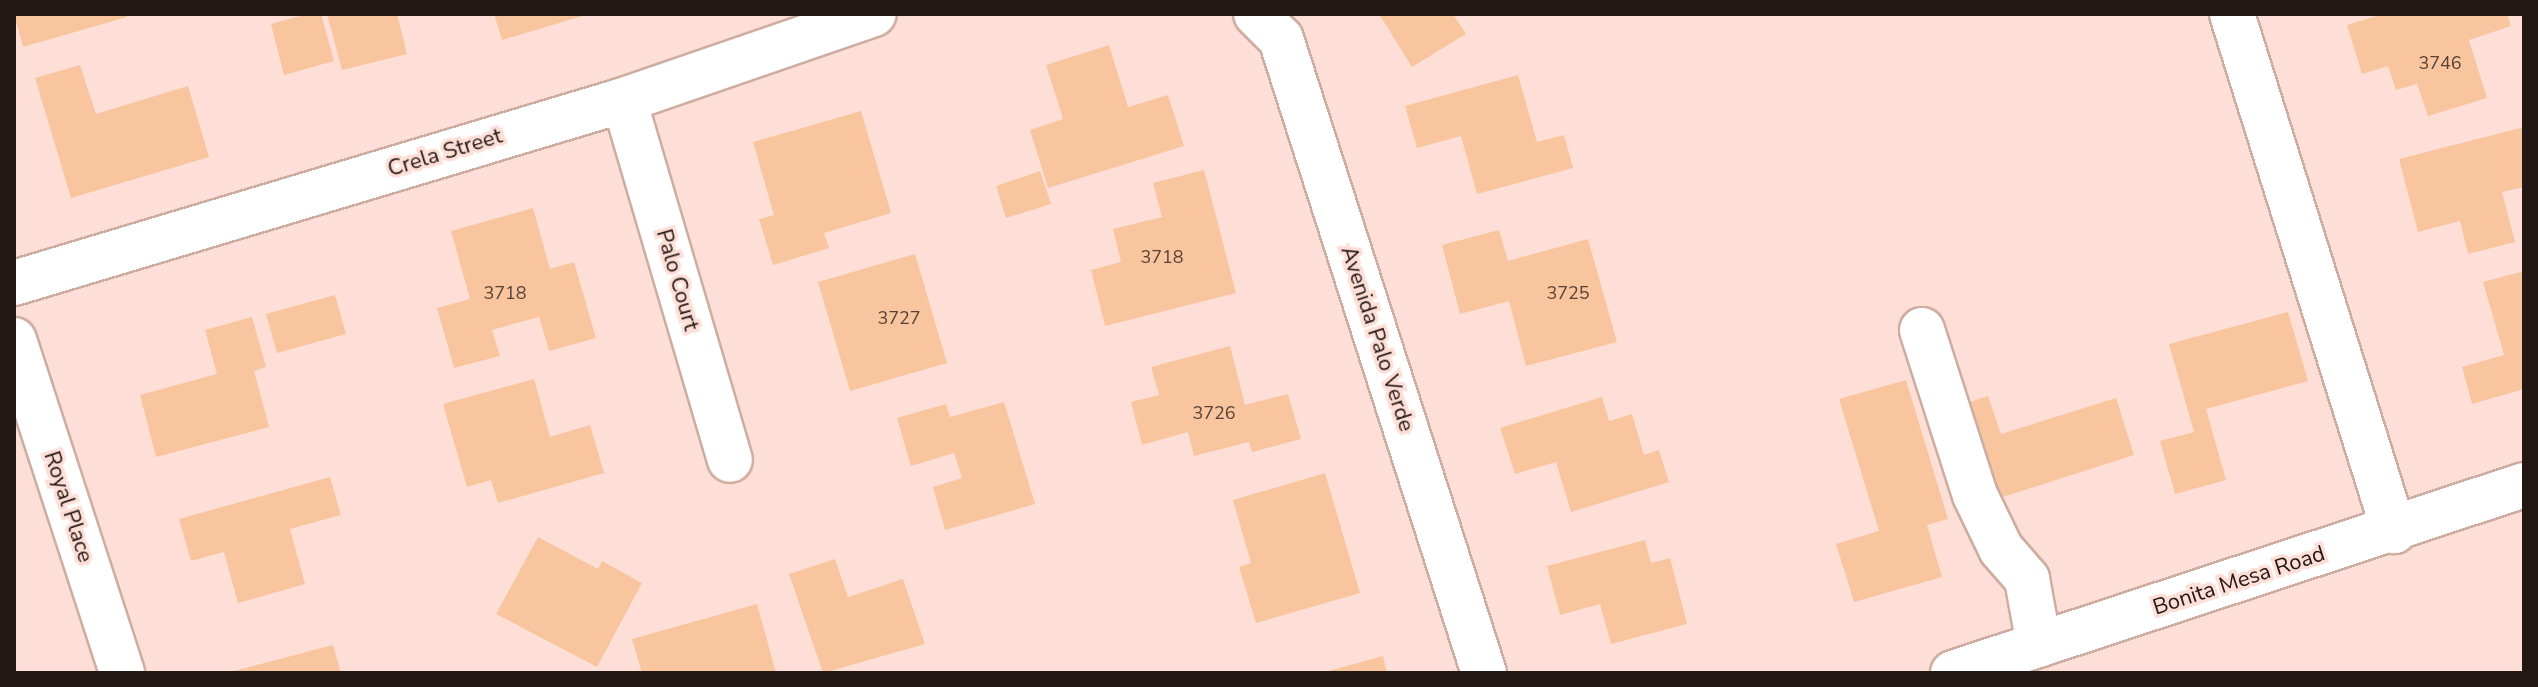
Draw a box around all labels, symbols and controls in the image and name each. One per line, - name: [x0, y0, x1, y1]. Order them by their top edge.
- house number: 3746: [2418, 52, 2462, 74]
- street label: Crela Street: [385, 123, 505, 183]
- street label: Palo Court: [650, 226, 704, 334]
- street label: Avenida Palo Verde: [1335, 243, 1419, 435]
- house number: 3718: [1140, 246, 1184, 268]
- house number: 3718: [483, 282, 527, 304]
- house number: 3725: [1546, 282, 1590, 304]
- house number: 3727: [877, 307, 921, 329]
- house number: 3726: [1192, 402, 1236, 424]
- street label: Royal Place: [38, 448, 98, 566]
- street label: Bonita Mesa Road: [2150, 541, 2328, 621]

